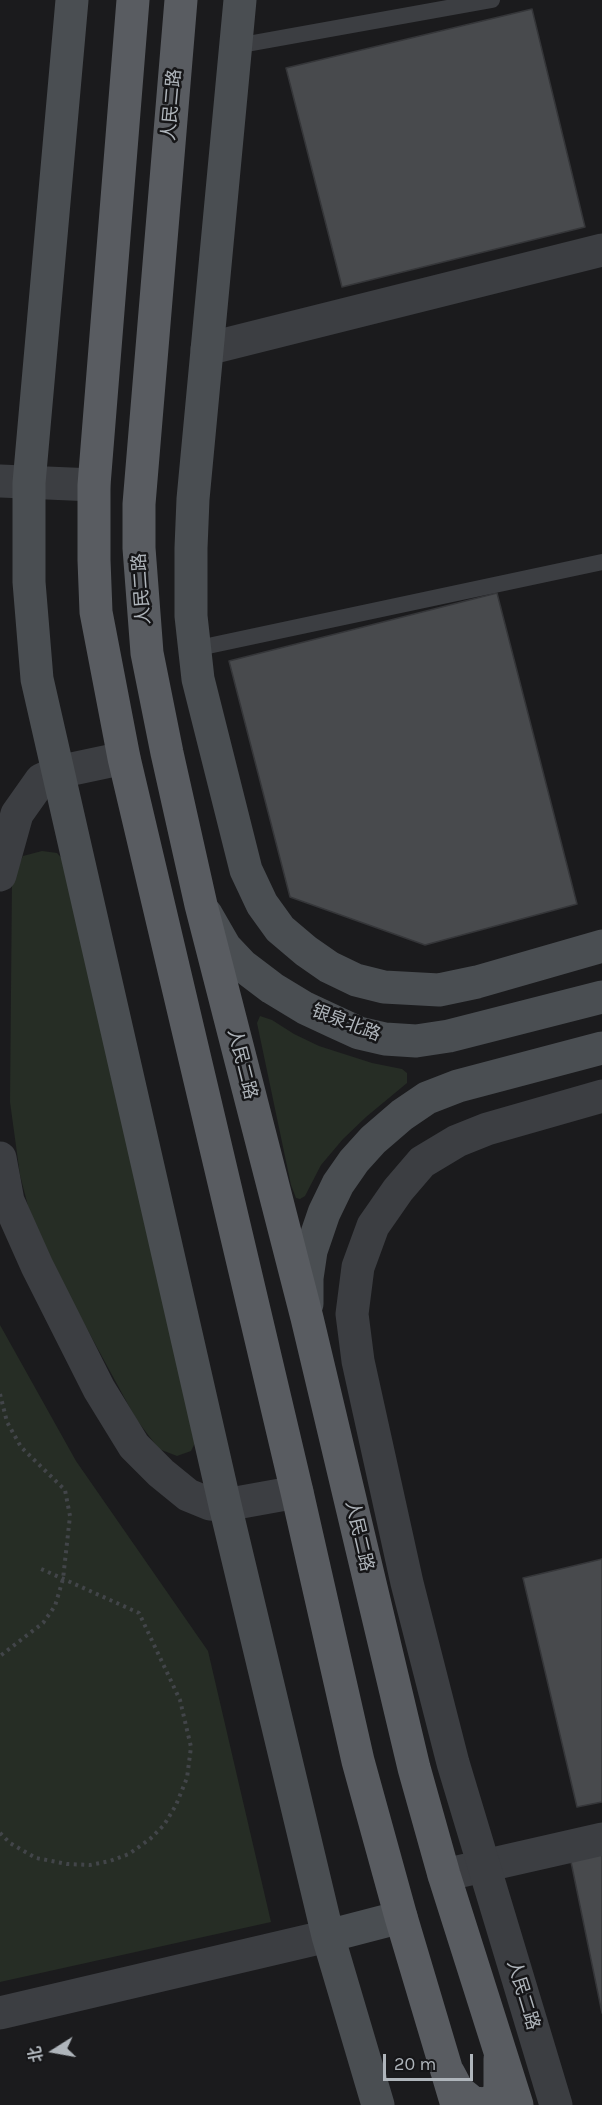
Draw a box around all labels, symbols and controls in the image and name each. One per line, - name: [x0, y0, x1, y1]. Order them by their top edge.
- street label: 人民二路: [158, 68, 186, 142]
- street label: 人民二路: [129, 552, 155, 626]
- street label: 银泉北路: [309, 1000, 383, 1046]
- street label: 人民二路: [223, 1026, 261, 1102]
- street label: 人民二路: [340, 1498, 378, 1574]
- street label: 人民二路: [502, 1957, 544, 2033]
- north arrow: [24, 2021, 84, 2081]
- scale bar: [386, 2042, 476, 2080]
- text: 北: [25, 2045, 47, 2064]
- text: 20 m: [394, 2053, 436, 2075]

